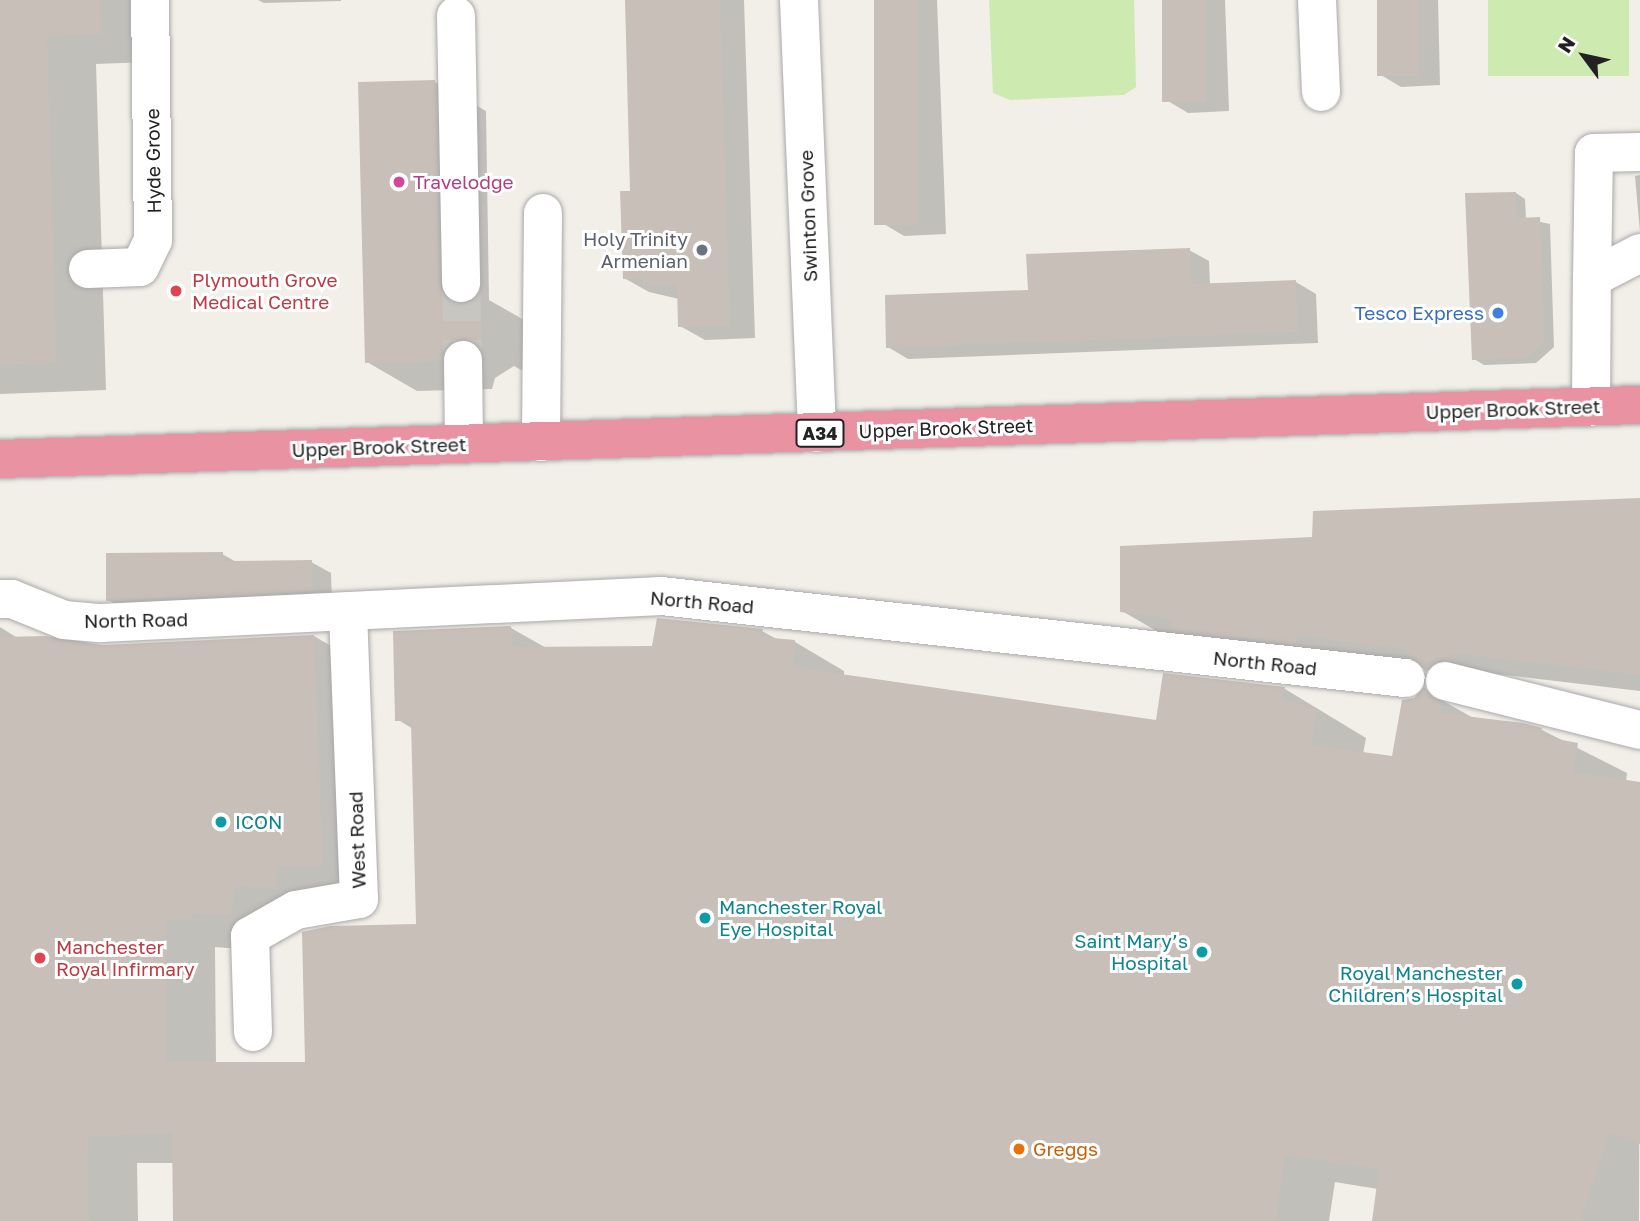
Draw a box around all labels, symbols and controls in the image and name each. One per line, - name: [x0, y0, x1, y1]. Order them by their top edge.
- north arrow: [1549, 21, 1619, 91]
- text: N: [1552, 32, 1580, 57]
- street label: Hyde Grove: [141, 108, 165, 214]
- street label: Swinton Grove: [794, 149, 822, 283]
- place label: Travelodge: [413, 171, 514, 193]
- marker: Travelodge: [391, 174, 407, 190]
- place label: Holy Trinity Armenian: [583, 228, 688, 272]
- marker: Holy Trinity Armenian: [694, 242, 710, 258]
- place label: Plymouth Grove Medical Centre: [192, 269, 337, 313]
- marker: Plymouth Grove Medical Centre: [166, 281, 186, 301]
- place label: Tesco Express: [1354, 302, 1484, 324]
- marker: Tesco Express: [1490, 305, 1506, 321]
- street label: Upper Brook Street: [1425, 395, 1601, 423]
- street label: Upper Brook Street: [858, 414, 1034, 442]
- road number: A34: [794, 418, 846, 447]
- street label: Upper Brook Street: [291, 433, 467, 461]
- street label: North Road: [649, 586, 755, 618]
- street label: North Road: [84, 608, 188, 632]
- street label: North Road: [1212, 646, 1318, 680]
- street label: West Road: [344, 791, 370, 889]
- place label: ICON: [235, 811, 282, 833]
- marker: ICON: [213, 814, 229, 830]
- place label: Manchester Royal Eye Hospital: [719, 896, 882, 940]
- marker: Manchester Royal Eye Hospital: [697, 910, 713, 926]
- place label: Saint Mary’s Hospital: [1074, 930, 1188, 974]
- place label: Manchester Royal Infirmary: [56, 936, 195, 980]
- marker: Saint Mary’s Hospital: [1194, 944, 1210, 960]
- marker: Manchester Royal Infirmary: [30, 948, 50, 968]
- place label: Royal Manchester Children’s Hospital: [1328, 962, 1503, 1006]
- marker: Royal Manchester Children’s Hospital: [1509, 976, 1525, 992]
- place label: Greggs: [1033, 1138, 1098, 1160]
- marker: Greggs: [1011, 1141, 1027, 1157]

